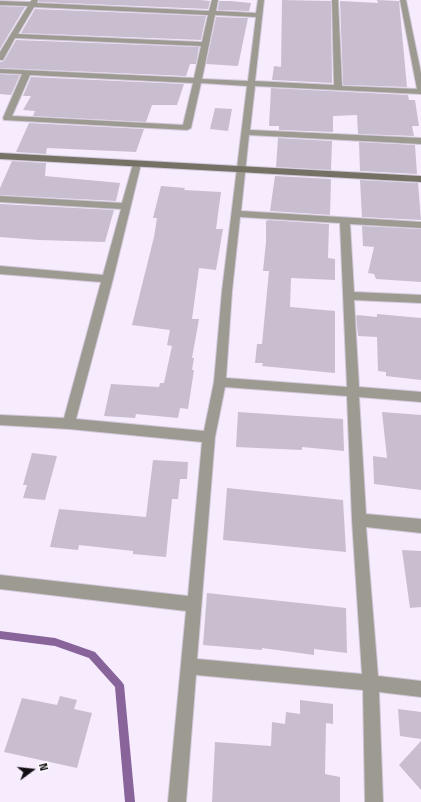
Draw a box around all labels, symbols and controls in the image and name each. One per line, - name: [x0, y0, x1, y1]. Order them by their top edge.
- north arrow: [12, 750, 52, 790]
- text: N: [35, 761, 52, 773]

